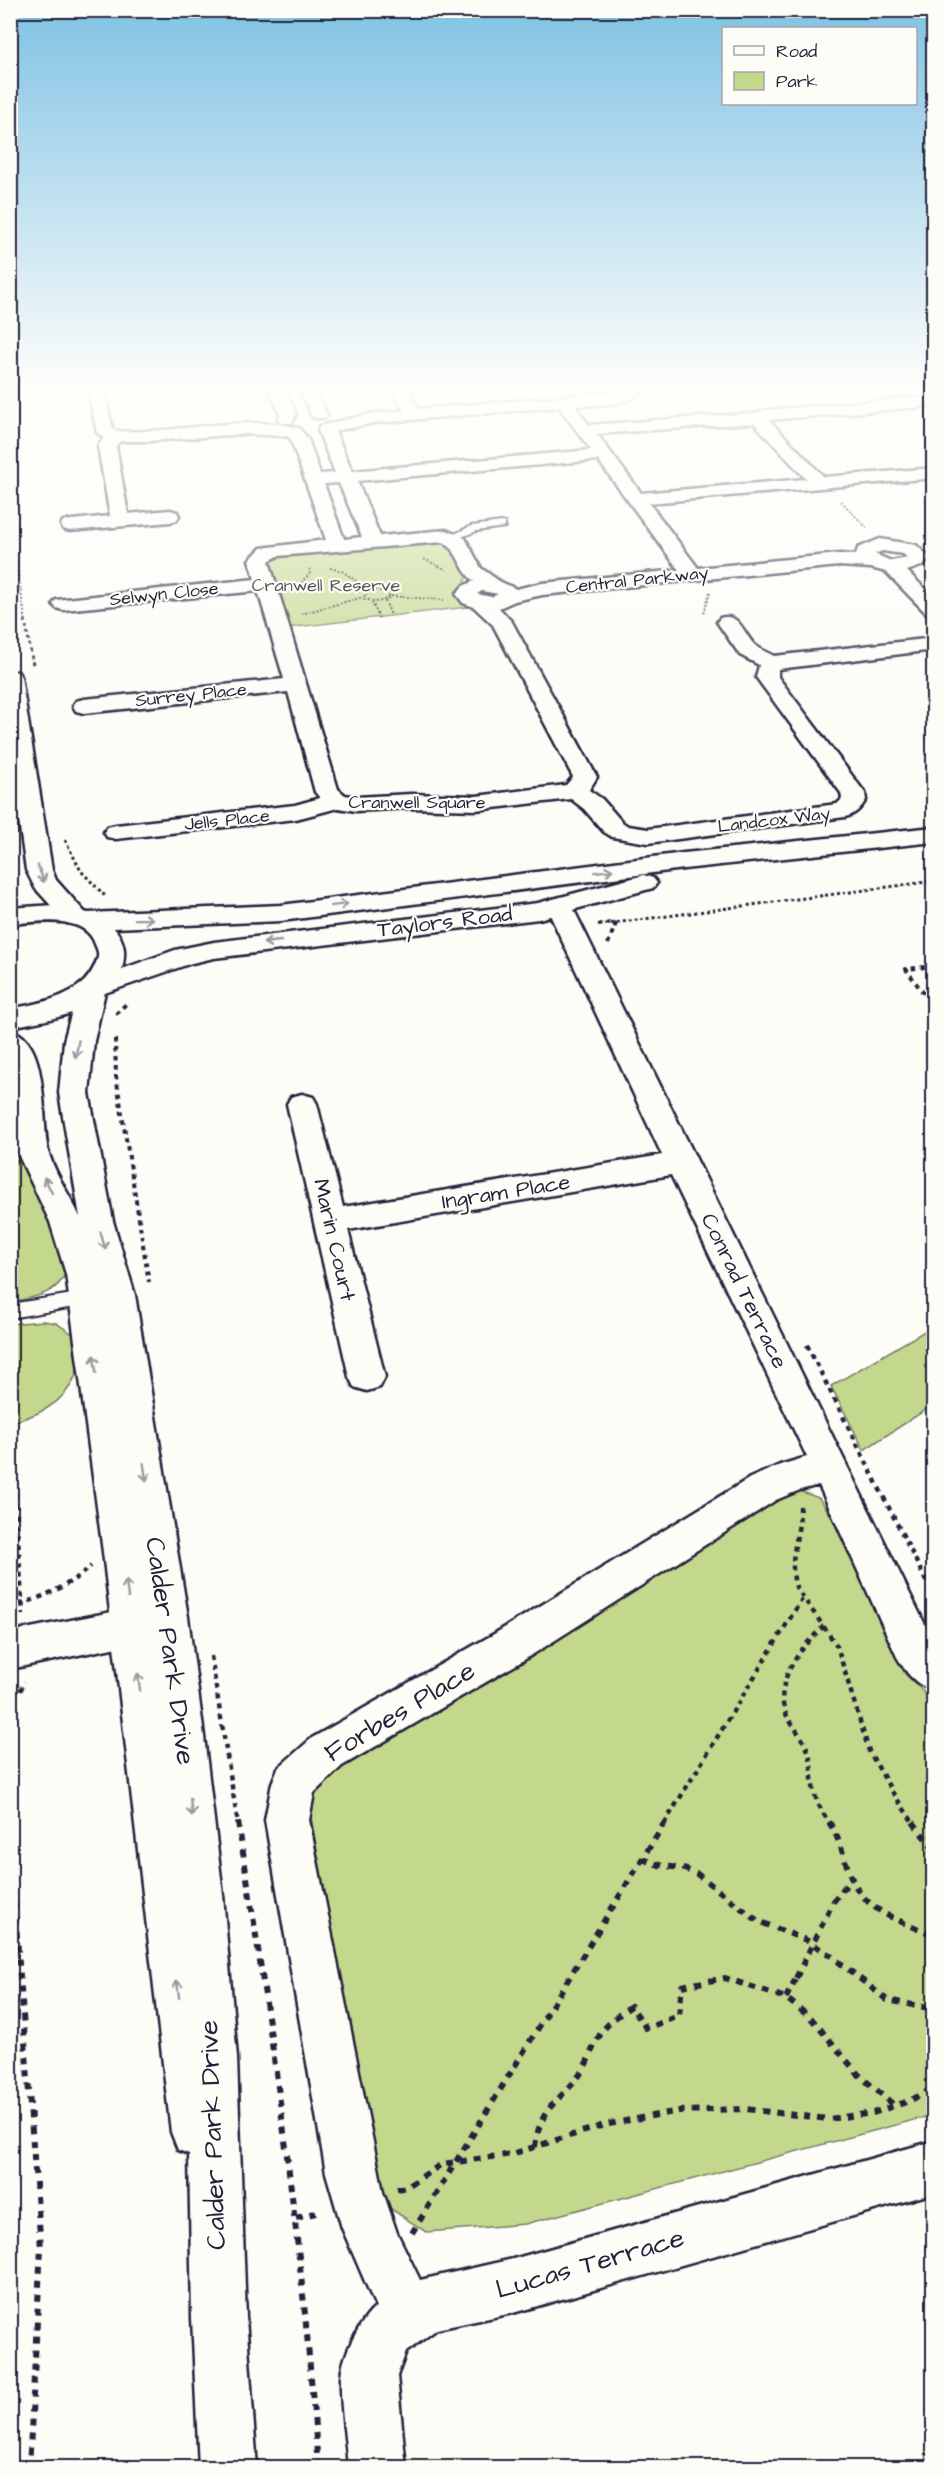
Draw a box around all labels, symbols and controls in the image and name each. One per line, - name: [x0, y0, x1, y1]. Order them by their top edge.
- legend: [722, 27, 917, 105]
- text: Road: [776, 39, 817, 64]
- text: Park: [776, 69, 818, 94]
- street label: Central Parkway: [565, 560, 710, 601]
- park label: Cranwell Reserve: [252, 573, 400, 598]
- street label: Selwyn Close: [108, 576, 220, 613]
- street label: Surrey Place: [134, 677, 248, 714]
- street label: Cranwell Square: [349, 790, 486, 815]
- street label: Landcox Way: [716, 801, 832, 840]
- street label: Jells Place: [183, 803, 271, 837]
- one-way arrow: [36, 864, 47, 882]
- one-way arrow: [593, 866, 613, 877]
- street label: Taylors Road: [376, 898, 514, 947]
- one-way arrow: [328, 900, 348, 911]
- one-way arrow: [134, 913, 154, 925]
- one-way arrow: [263, 937, 283, 948]
- one-way arrow: [72, 1039, 83, 1058]
- street label: Ingram Place: [440, 1167, 573, 1218]
- one-way arrow: [41, 1176, 53, 1194]
- street label: Marin Court: [305, 1176, 363, 1304]
- street label: Conrad Terrace: [693, 1208, 795, 1374]
- one-way arrow: [98, 1231, 109, 1250]
- one-way arrow: [89, 1355, 100, 1374]
- one-way arrow: [140, 1462, 151, 1482]
- street label: Calder Park Drive: [135, 1535, 205, 1767]
- one-way arrow: [121, 1580, 132, 1600]
- street label: Forbes Place: [317, 1652, 483, 1772]
- one-way arrow: [133, 1672, 144, 1692]
- one-way arrow: [186, 1797, 197, 1816]
- one-way arrow: [172, 1980, 183, 2000]
- street label: Calder Park Drive: [190, 2020, 236, 2250]
- street label: Lucas Terrace: [491, 2219, 689, 2309]

